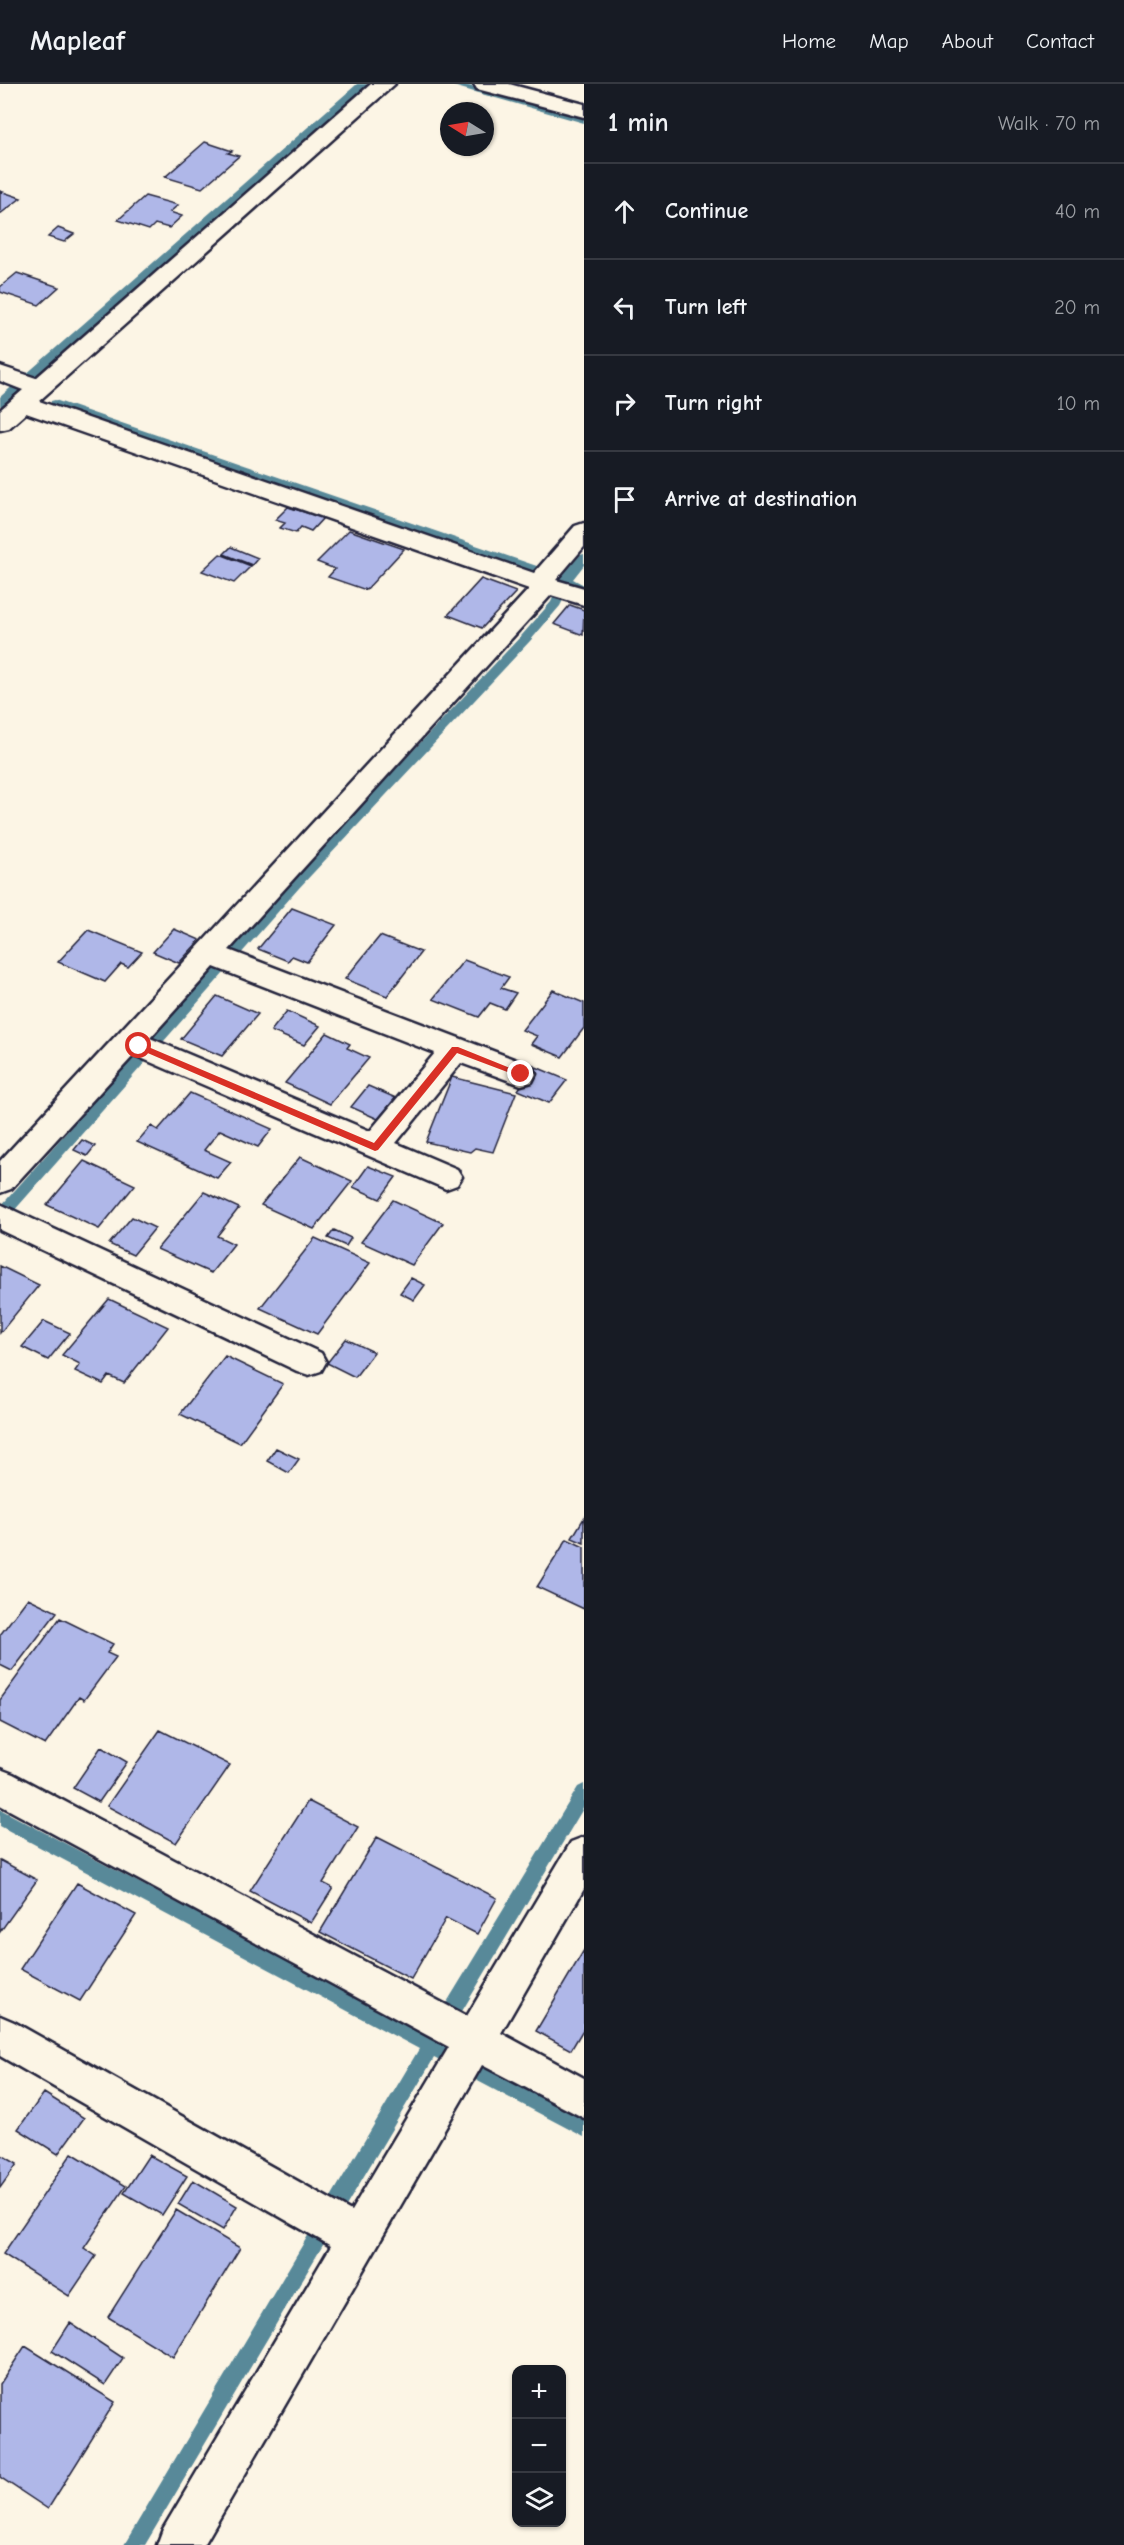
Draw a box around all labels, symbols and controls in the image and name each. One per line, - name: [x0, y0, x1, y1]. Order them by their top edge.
- text: Mapleaf: [30, 25, 125, 57]
- text: Home: [782, 29, 836, 53]
- text: Map: [869, 29, 909, 53]
- text: About: [942, 29, 993, 53]
- text: Contact: [1026, 29, 1094, 53]
- north arrow: [440, 102, 494, 156]
- text: 1 min: [608, 108, 669, 138]
- text: Walk · 70 m: [998, 112, 1100, 135]
- icon: ahead: [608, 195, 641, 228]
- text: Continue: [665, 198, 748, 224]
- text: 40 m: [1055, 200, 1100, 223]
- icon: left: [608, 291, 641, 324]
- text: Turn left: [665, 294, 747, 320]
- text: 20 m: [1054, 296, 1100, 319]
- icon: right: [608, 387, 641, 420]
- text: Turn right: [665, 390, 762, 416]
- text: 10 m: [1057, 392, 1100, 415]
- icon: arrive: [608, 483, 641, 516]
- text: Arrive at destination: [665, 486, 857, 512]
- route start: [125, 1032, 151, 1058]
- route end: [507, 1060, 533, 1086]
- map controls: [512, 2365, 566, 2527]
- button: +: [512, 2365, 566, 2419]
- button: −: [512, 2419, 566, 2473]
- button: layers: [512, 2473, 566, 2527]

